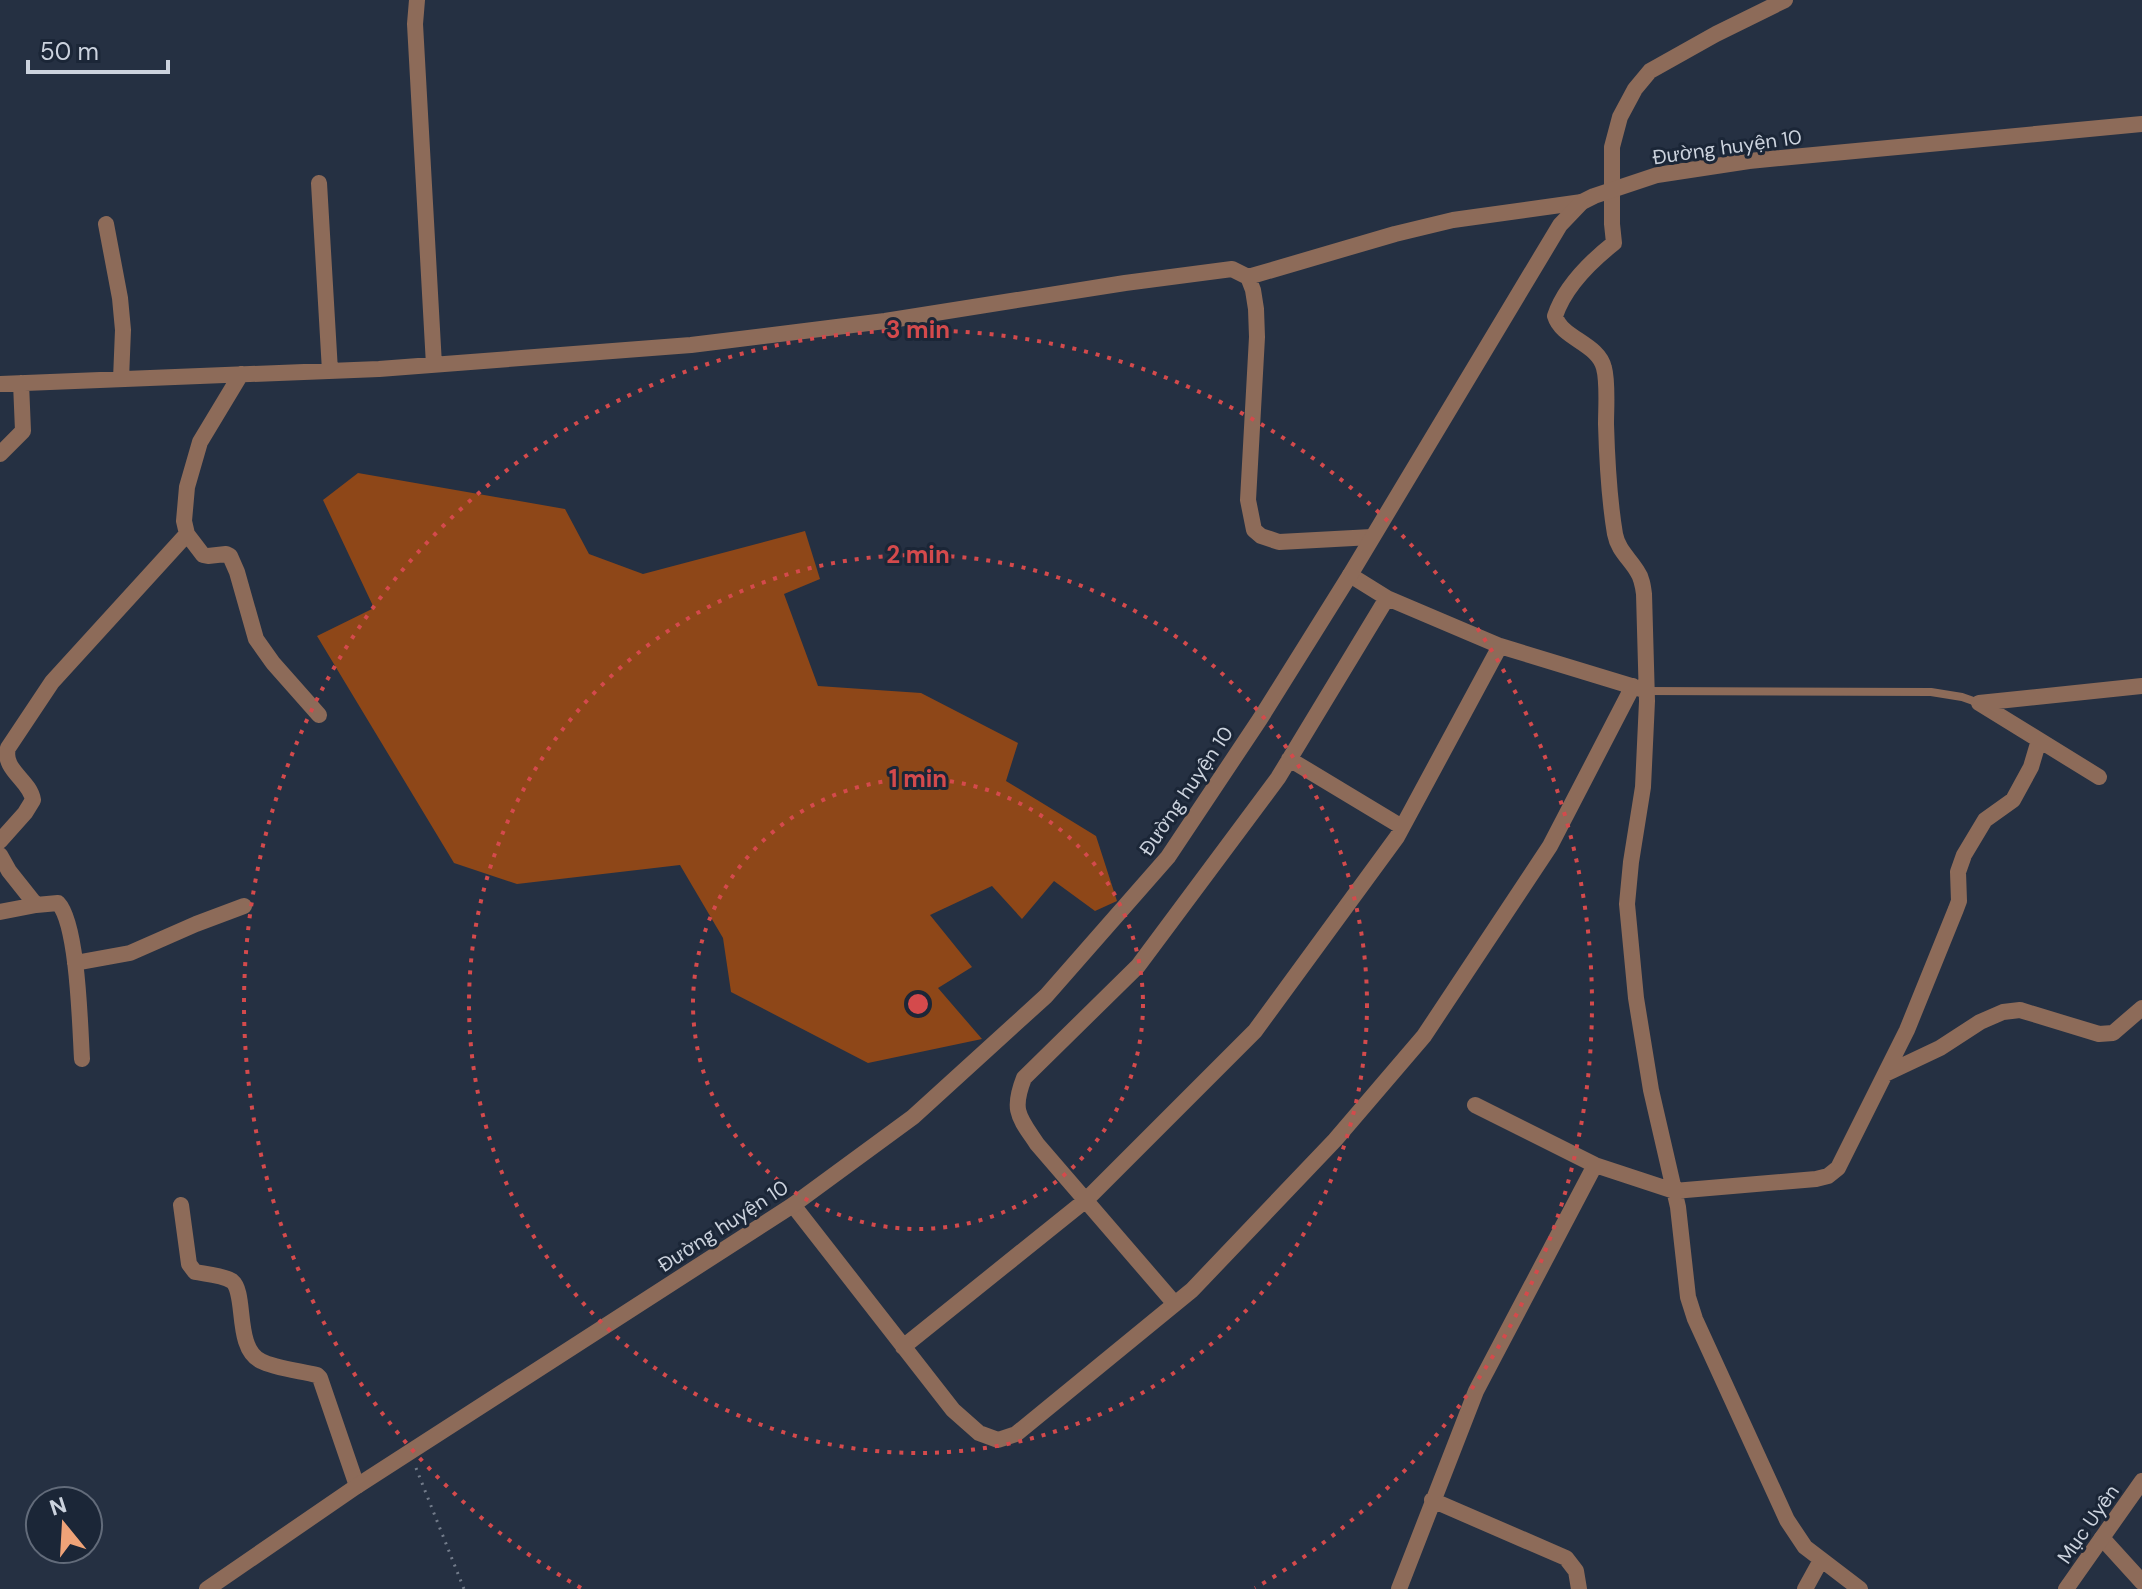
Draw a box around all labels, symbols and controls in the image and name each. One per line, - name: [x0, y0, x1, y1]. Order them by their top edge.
- scale bar: [28, 24, 168, 74]
- text: 50 m: [40, 36, 99, 67]
- street label: Đường huyện 10: [1651, 124, 1803, 170]
- text: 3 min: [886, 314, 950, 345]
- text: 2 min: [886, 539, 950, 570]
- street label: Đường huyện 10: [1133, 721, 1239, 861]
- text: 1 min: [889, 763, 947, 794]
- centre of rings: [904, 990, 932, 1018]
- street label: Đường huyện 10: [653, 1174, 793, 1278]
- street label: Mục Uyên: [2051, 1479, 2125, 1569]
- north arrow: [24, 1485, 104, 1565]
- text: N: [46, 1490, 70, 1523]

